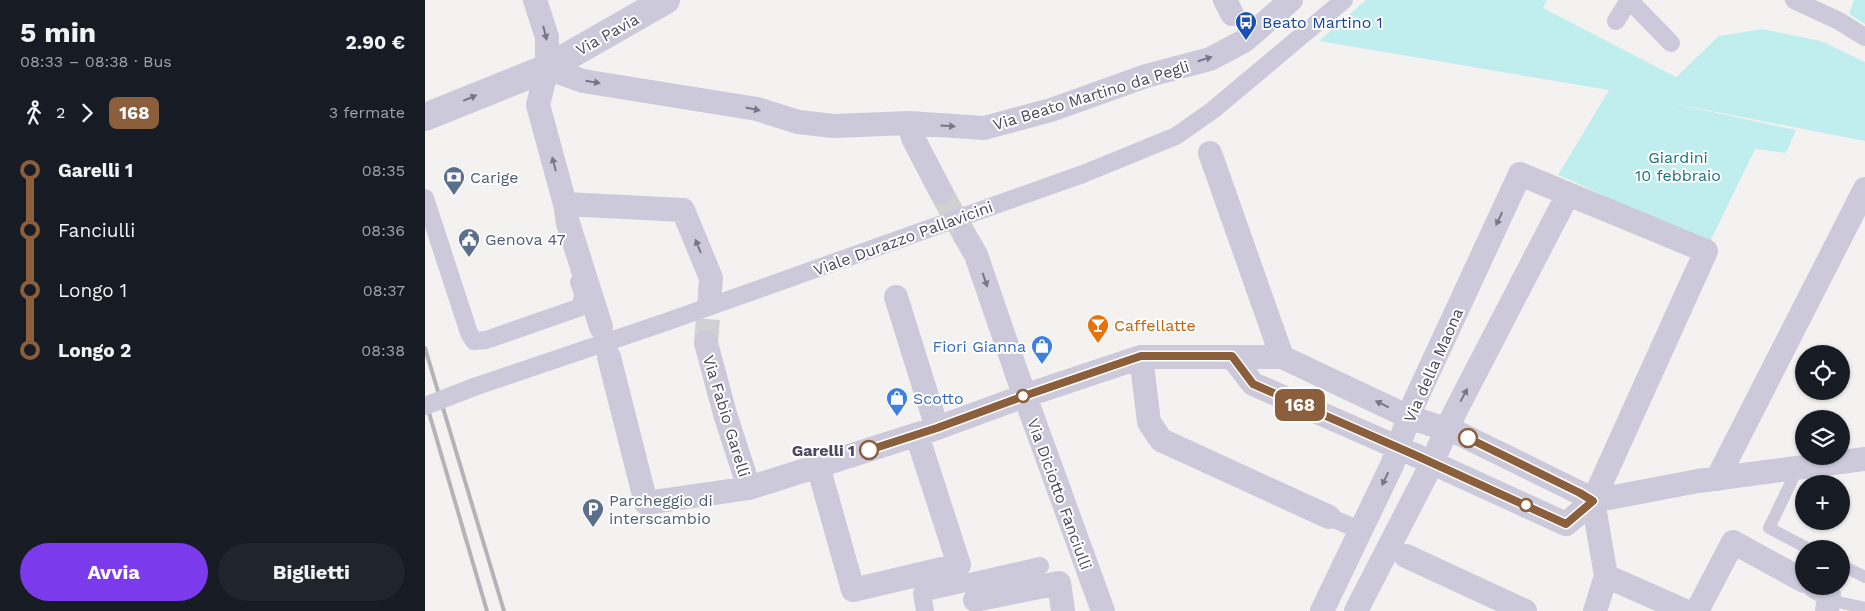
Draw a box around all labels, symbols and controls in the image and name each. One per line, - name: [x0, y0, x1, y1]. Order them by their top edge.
- street label: Via Pavia: [572, 9, 642, 59]
- bus stop icon: Beato Martino 1: [1234, 10, 1258, 41]
- place label: Beato Martino 1: [1262, 13, 1383, 32]
- text: 5 min: [20, 16, 96, 49]
- one-way arrow: [541, 26, 549, 41]
- text: 2.90 €: [345, 31, 405, 54]
- text: 08:33 – 08:38 · Bus: [20, 52, 172, 71]
- one-way arrow: [1198, 55, 1213, 63]
- street label: Via Beato Martino da Pegli: [991, 57, 1192, 134]
- one-way arrow: [585, 79, 601, 87]
- one-way arrow: [463, 94, 477, 102]
- icon: walk: [20, 99, 48, 127]
- icon: forward: [73, 99, 101, 127]
- text: 168: [119, 102, 149, 123]
- text: 2: [56, 103, 65, 122]
- text: 3 fermate: [329, 103, 405, 122]
- one-way arrow: [746, 105, 761, 113]
- one-way arrow: [941, 122, 957, 130]
- park label: Giardini 10 febbraio: [1635, 148, 1721, 185]
- one-way arrow: [550, 157, 558, 172]
- text: Garelli 1: [58, 159, 133, 182]
- text: 08:35: [362, 161, 405, 180]
- bank icon: Carige: [442, 165, 466, 196]
- place label: Carige: [470, 168, 519, 187]
- street label: Viale Durazzo Pallavicini: [811, 197, 995, 280]
- one-way arrow: [1495, 212, 1503, 226]
- text: Fanciulli: [58, 219, 135, 242]
- text: 08:36: [361, 221, 405, 240]
- public building icon: Genova 47: [457, 227, 481, 258]
- place label: Genova 47: [485, 230, 566, 249]
- one-way arrow: [693, 239, 701, 253]
- one-way arrow: [981, 273, 989, 288]
- text: Longo 1: [58, 279, 127, 302]
- text: 08:37: [363, 281, 405, 300]
- street label: Via della Maona: [1400, 305, 1467, 425]
- bar icon: Caffellatte: [1086, 313, 1110, 344]
- place label: Caffellatte: [1114, 316, 1196, 335]
- shop icon: Fiori Gianna: [1030, 334, 1054, 365]
- place label: Fiori Gianna: [932, 337, 1026, 356]
- text: Longo 2: [58, 339, 131, 362]
- text: 08:38: [361, 341, 405, 360]
- map controls: [1795, 345, 1850, 595]
- button: locate: [1795, 345, 1850, 400]
- street label: Via Fabio Garelli: [699, 353, 754, 479]
- shop icon: Scotto: [885, 386, 909, 417]
- one-way arrow: [1460, 388, 1468, 402]
- place label: Scotto: [913, 389, 964, 408]
- unlabelled marker: [1016, 389, 1030, 403]
- line badge: 168: [1271, 389, 1329, 421]
- text: 168: [1285, 394, 1315, 415]
- one-way arrow: [1375, 399, 1389, 407]
- button: layers: [1795, 410, 1850, 465]
- street label: Via Diciotto Fanciulli: [1023, 416, 1096, 572]
- unlabelled marker: [1458, 428, 1478, 448]
- marker: Garelli 1: [859, 440, 879, 460]
- place label: Garelli 1: [792, 441, 855, 460]
- one-way arrow: [1380, 472, 1388, 486]
- button: +: [1795, 475, 1850, 530]
- place label: Parcheggio di interscambio: [609, 491, 713, 528]
- parking icon: Parcheggio di interscambio: [581, 497, 605, 528]
- unlabelled marker: [1519, 498, 1533, 512]
- button: −: [1795, 540, 1850, 595]
- button: Avvia: [20, 543, 208, 601]
- button: Biglietti: [218, 543, 405, 601]

